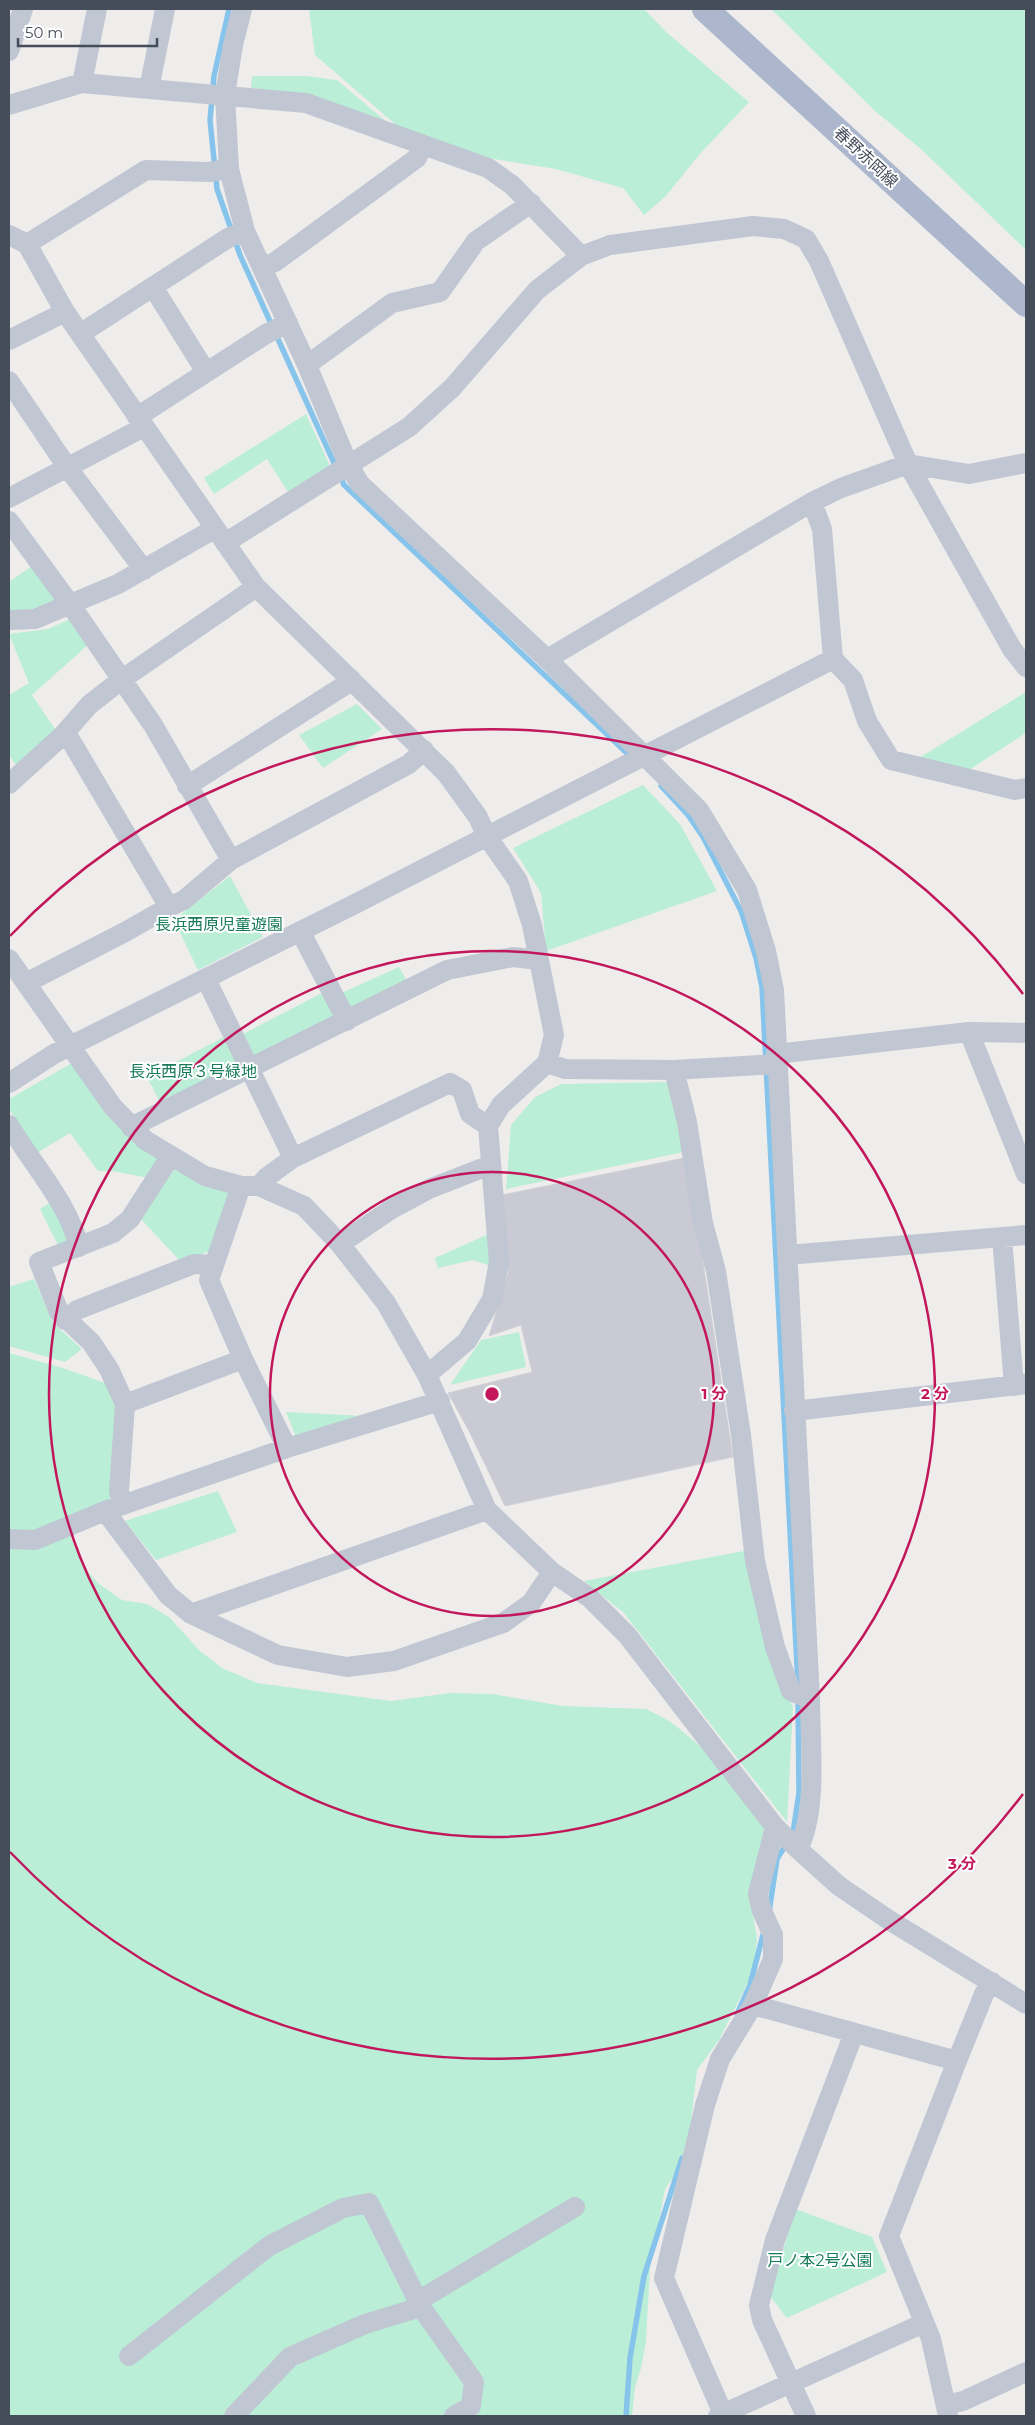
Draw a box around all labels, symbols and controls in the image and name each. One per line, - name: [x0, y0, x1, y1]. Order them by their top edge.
- scale bar: [18, 15, 156, 47]
- text: 50 m: [25, 23, 63, 42]
- street label: 春野赤岡線: [830, 123, 902, 191]
- park label: 長浜西原児童遊園: [155, 915, 283, 934]
- park label: 長浜西原３号緑地: [129, 1062, 257, 1081]
- text: 1 分: [701, 1384, 727, 1403]
- text: 2 分: [921, 1384, 949, 1403]
- centre of rings: [483, 1385, 501, 1403]
- text: 3 分: [947, 1854, 976, 1873]
- park label: 戸ノ本2号公園: [767, 2251, 873, 2270]

